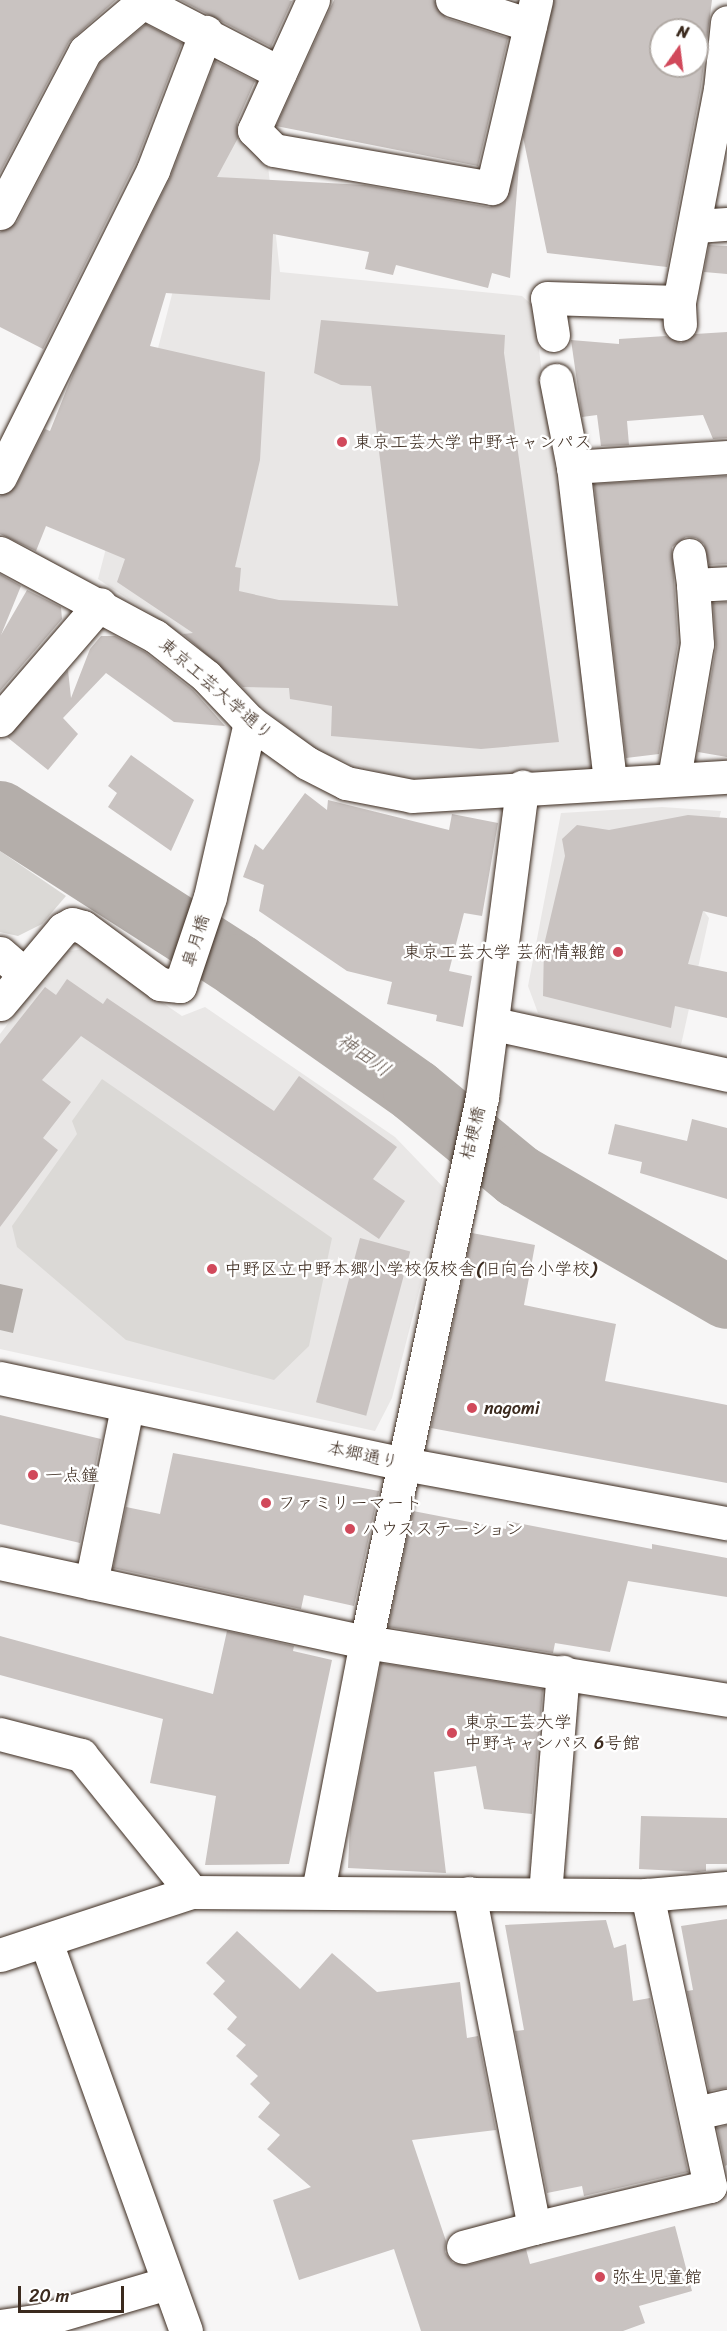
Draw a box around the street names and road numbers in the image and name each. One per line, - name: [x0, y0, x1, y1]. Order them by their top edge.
- street label: 東京工芸大学通り: [155, 634, 277, 744]
- street label: 皐月橋: [178, 912, 214, 970]
- street label: 桔梗橋: [456, 1104, 490, 1162]
- street label: 本郷通り: [326, 1437, 400, 1473]

